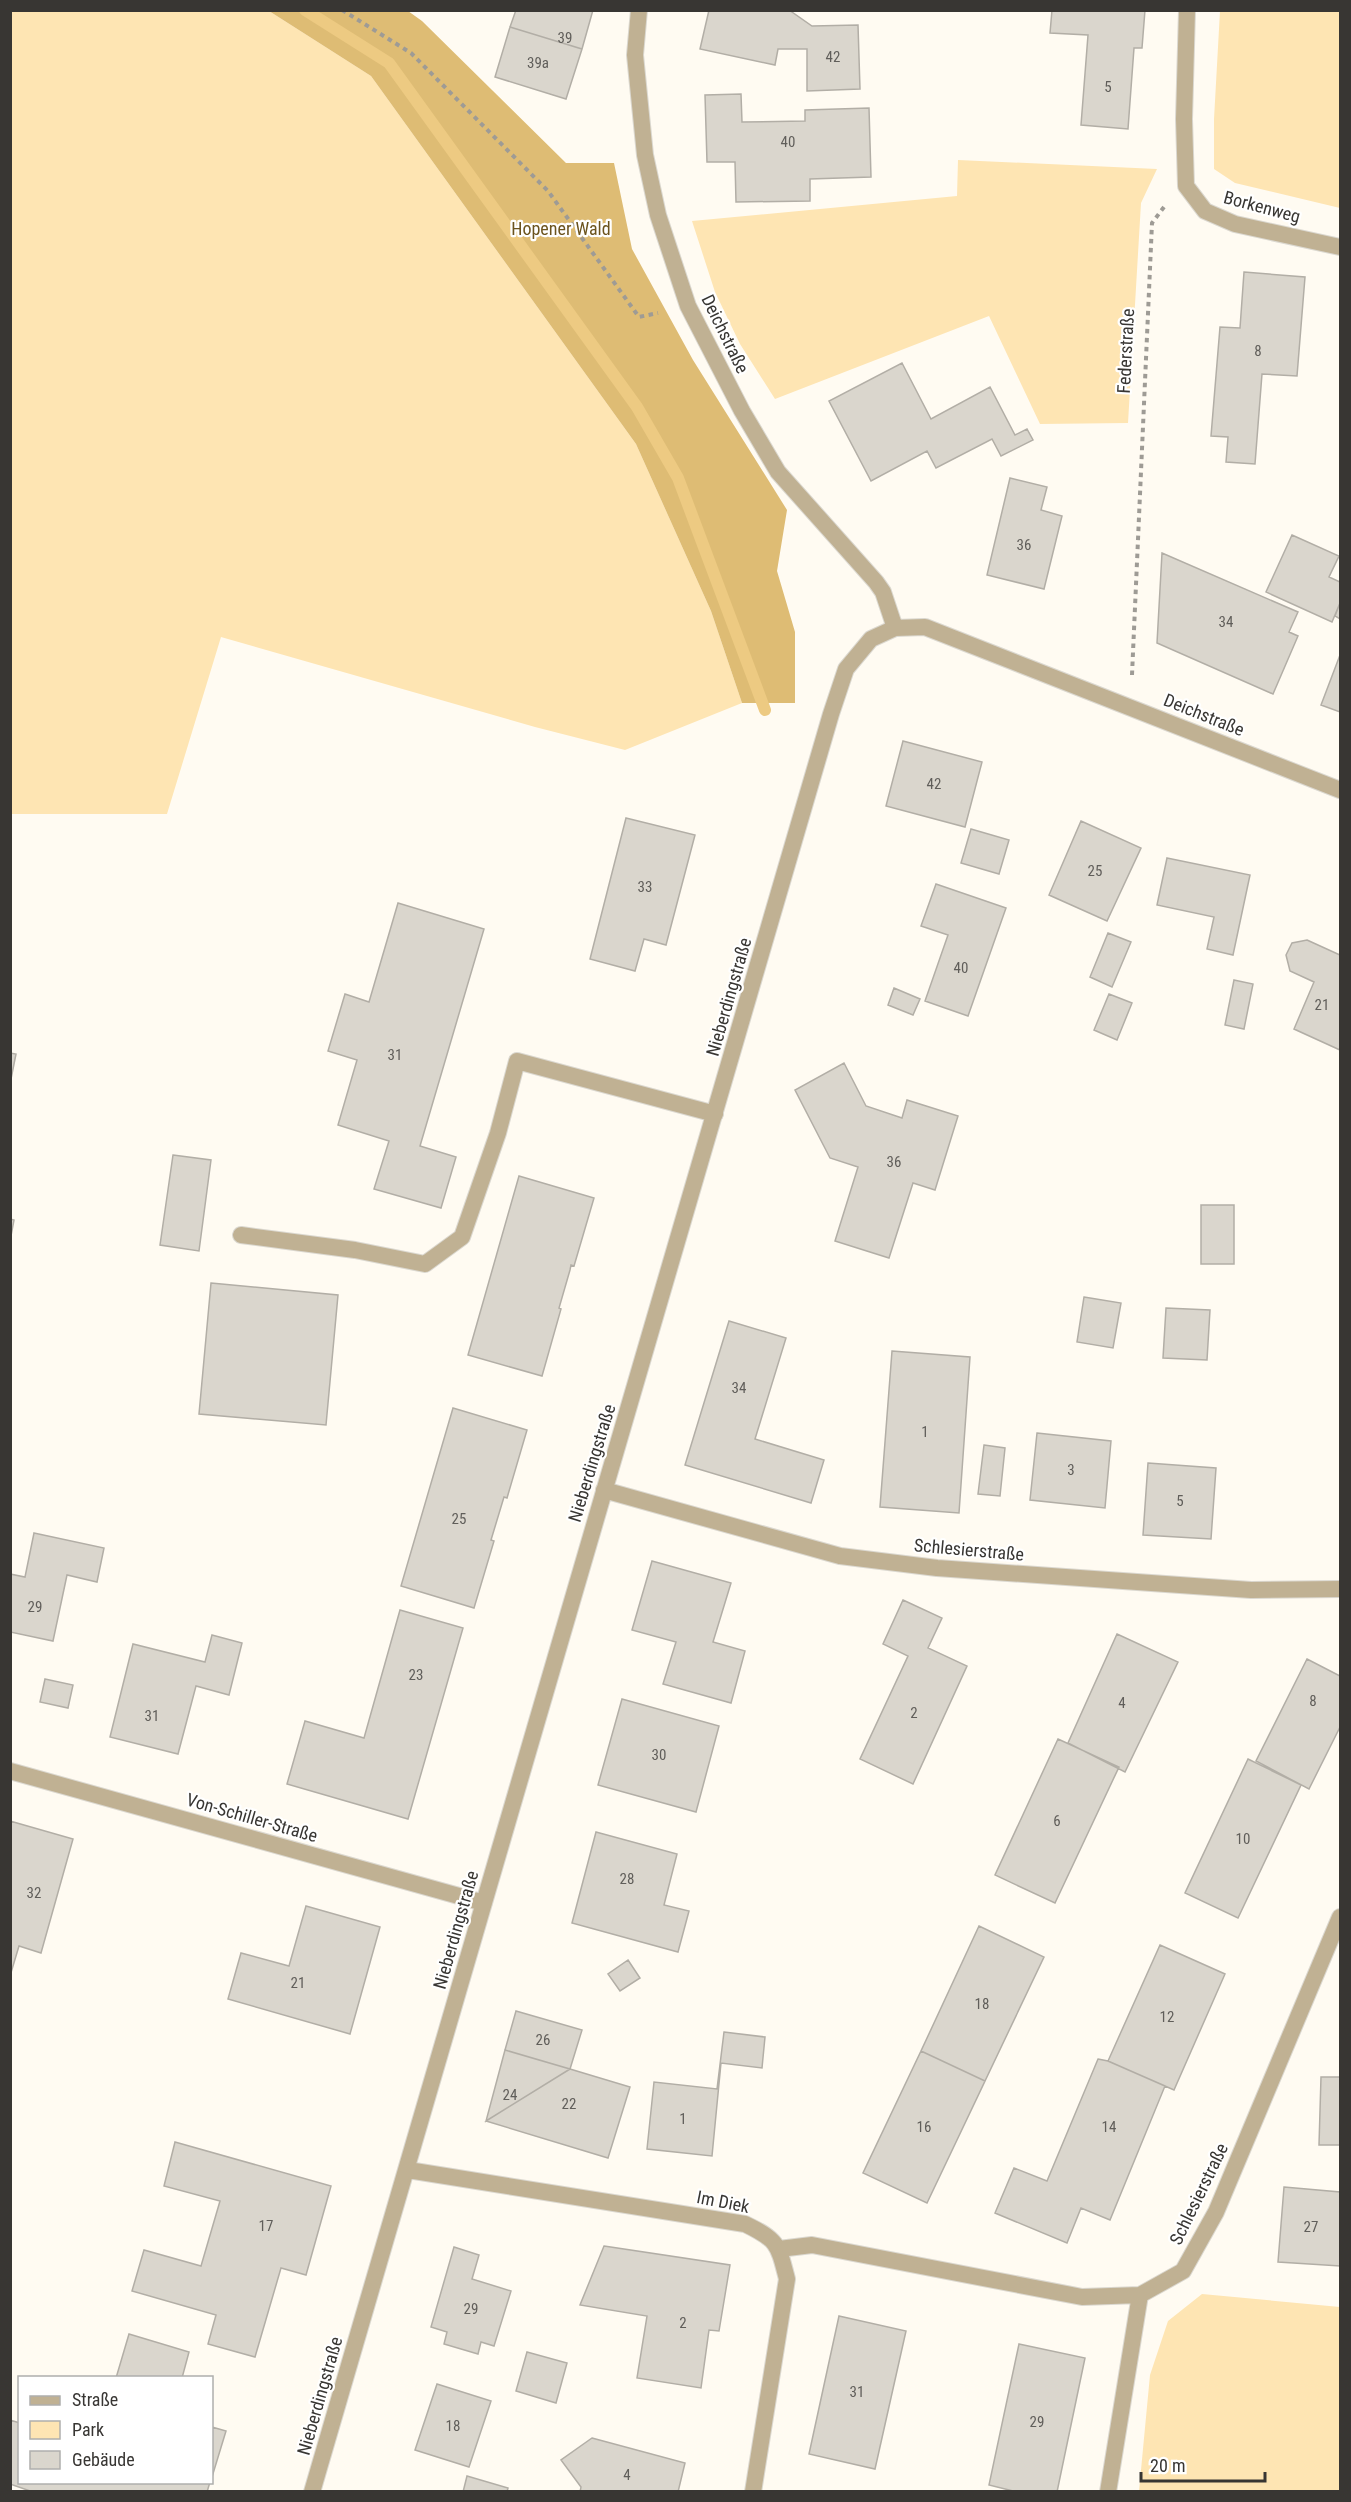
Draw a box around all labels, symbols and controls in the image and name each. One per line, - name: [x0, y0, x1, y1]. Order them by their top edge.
- house number: 39: [558, 29, 572, 47]
- house number: 42: [826, 48, 840, 66]
- house number: 39a: [527, 54, 549, 72]
- house number: 5: [1104, 78, 1112, 96]
- house number: 40: [781, 133, 795, 151]
- street label: Borkenweg: [1222, 186, 1303, 227]
- park label: Hopener Wald: [511, 218, 611, 239]
- street label: Deichstraße: [697, 291, 754, 377]
- street label: Federstraße: [1113, 308, 1138, 394]
- house number: 8: [1254, 342, 1262, 360]
- house number: 36: [1017, 536, 1031, 554]
- house number: 34: [1219, 613, 1233, 631]
- street label: Deichstraße: [1161, 689, 1248, 740]
- house number: 42: [927, 775, 941, 793]
- house number: 25: [1088, 862, 1102, 880]
- house number: 33: [638, 878, 652, 896]
- street label: Nieberdingstraße: [702, 935, 755, 1058]
- house number: 40: [954, 959, 968, 977]
- house number: 21: [1315, 996, 1329, 1014]
- house number: 31: [388, 1046, 402, 1064]
- house number: 36: [887, 1153, 901, 1171]
- house number: 34: [732, 1379, 746, 1397]
- street label: Nieberdingstraße: [564, 1401, 619, 1524]
- house number: 1: [921, 1423, 929, 1441]
- house number: 3: [1067, 1461, 1075, 1479]
- house number: 5: [1176, 1492, 1184, 1510]
- house number: 25: [452, 1510, 466, 1528]
- street label: Schlesierstraße: [913, 1534, 1025, 1565]
- house number: 29: [28, 1598, 42, 1616]
- house number: 23: [409, 1666, 423, 1684]
- house number: 8: [1309, 1692, 1317, 1710]
- house number: 4: [1118, 1694, 1126, 1712]
- house number: 2: [910, 1704, 918, 1722]
- house number: 31: [145, 1707, 159, 1725]
- house number: 30: [652, 1746, 666, 1764]
- street label: Von-Schiller-Straße: [184, 1789, 320, 1846]
- house number: 6: [1053, 1812, 1061, 1830]
- house number: 10: [1236, 1830, 1250, 1848]
- street label: Nieberdingstraße: [429, 1868, 482, 1991]
- house number: 28: [620, 1870, 634, 1888]
- house number: 32: [27, 1884, 41, 1902]
- house number: 21: [291, 1974, 305, 1992]
- house number: 18: [975, 1995, 989, 2013]
- house number: 12: [1160, 2008, 1174, 2026]
- house number: 26: [536, 2031, 550, 2049]
- house number: 24: [503, 2086, 517, 2104]
- house number: 22: [562, 2095, 576, 2113]
- house number: 1: [679, 2110, 687, 2128]
- house number: 16: [917, 2118, 931, 2136]
- house number: 14: [1102, 2118, 1116, 2136]
- street label: Schlesierstraße: [1165, 2140, 1232, 2248]
- street label: Im Diek: [695, 2186, 751, 2217]
- house number: 17: [259, 2217, 273, 2235]
- house number: 27: [1304, 2218, 1318, 2236]
- house number: 29: [464, 2300, 478, 2318]
- house number: 2: [679, 2314, 687, 2332]
- street label: Nieberdingstraße: [293, 2334, 346, 2457]
- legend: [18, 2376, 213, 2484]
- house number: 31: [850, 2383, 864, 2401]
- text: Straße: [72, 2389, 118, 2410]
- house number: 29: [1030, 2413, 1044, 2431]
- house number: 18: [446, 2417, 460, 2435]
- text: Park: [72, 2419, 104, 2440]
- scale bar: [1141, 2445, 1266, 2483]
- text: Gebäude: [72, 2449, 135, 2470]
- text: 20 m: [1150, 2455, 1185, 2476]
- house number: 4: [623, 2466, 631, 2484]

